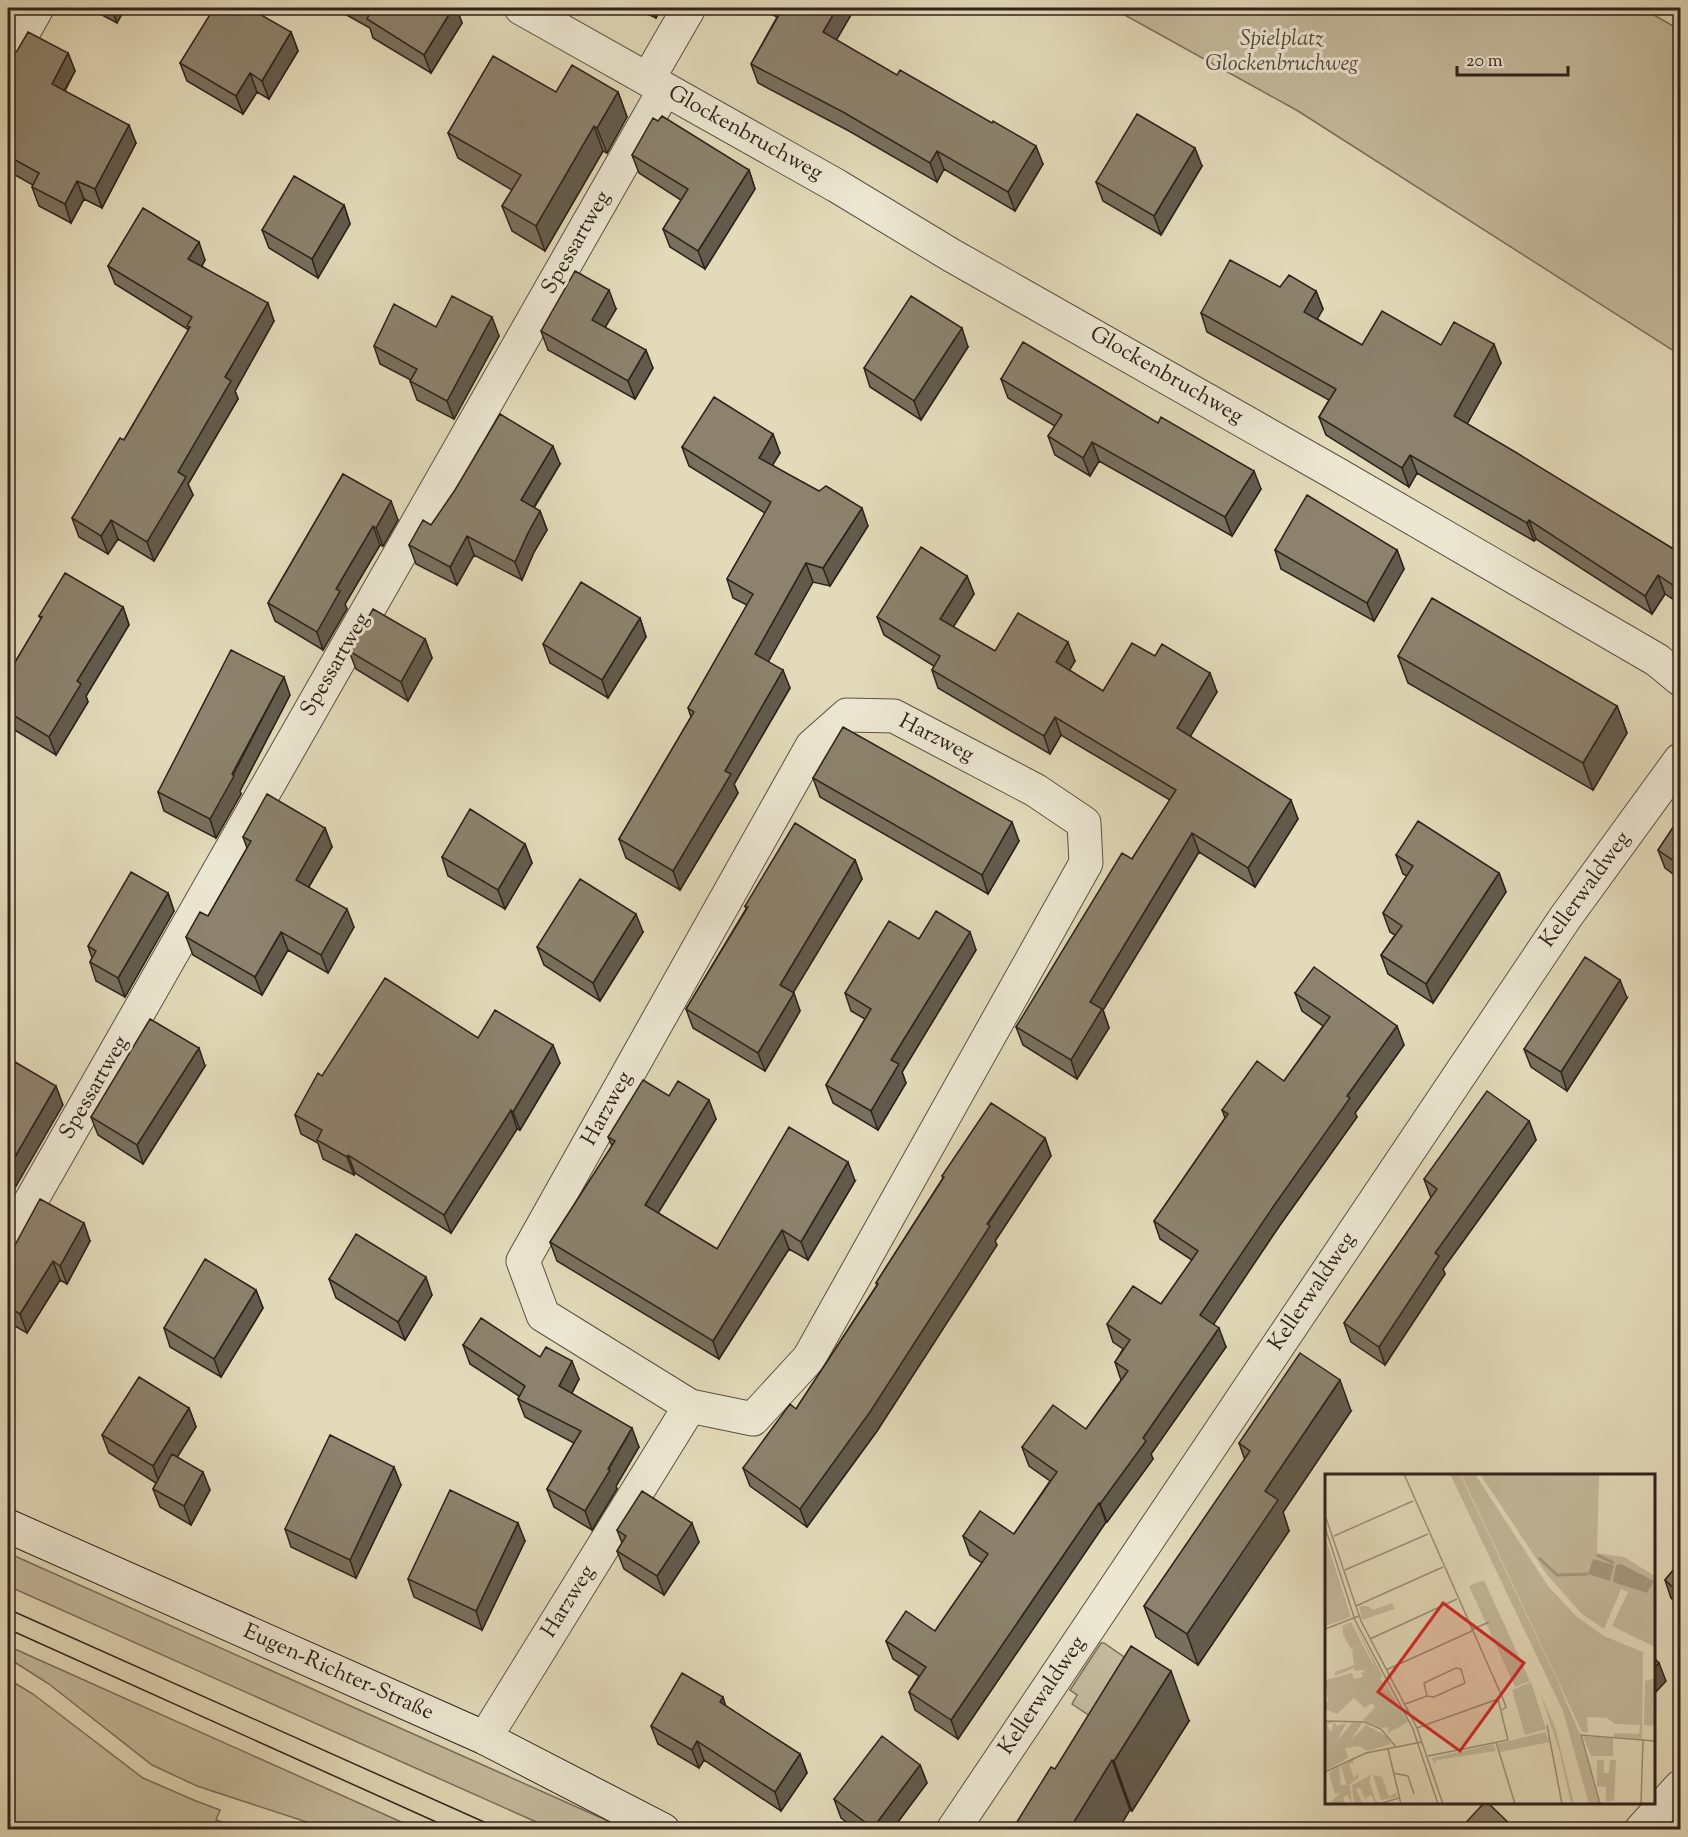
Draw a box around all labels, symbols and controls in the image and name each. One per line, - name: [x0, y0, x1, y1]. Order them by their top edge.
- park label: Spielplatz Glockenbruchweg: [1205, 24, 1359, 81]
- scale bar: [1457, 39, 1568, 77]
- text: 20 m: [1466, 49, 1503, 75]
- street label: Glockenbruchweg: [662, 78, 828, 190]
- street label: Spessartweg: [534, 185, 620, 301]
- street label: Glockenbruchweg: [1083, 319, 1249, 433]
- street label: Spessartweg: [293, 607, 379, 723]
- street label: Harzweg: [893, 706, 979, 772]
- street label: Kellerwaldweg: [1533, 825, 1639, 955]
- street label: Spessartweg: [52, 1030, 138, 1146]
- street label: Harzweg: [574, 1066, 642, 1152]
- street label: Kellerwaldweg: [1261, 1226, 1365, 1358]
- inset map: [1325, 1474, 1655, 1804]
- street label: Harzweg: [534, 1559, 604, 1645]
- street label: Eugen-Richter-Straße: [237, 1616, 439, 1730]
- street label: Kellerwaldweg: [991, 1630, 1095, 1762]

